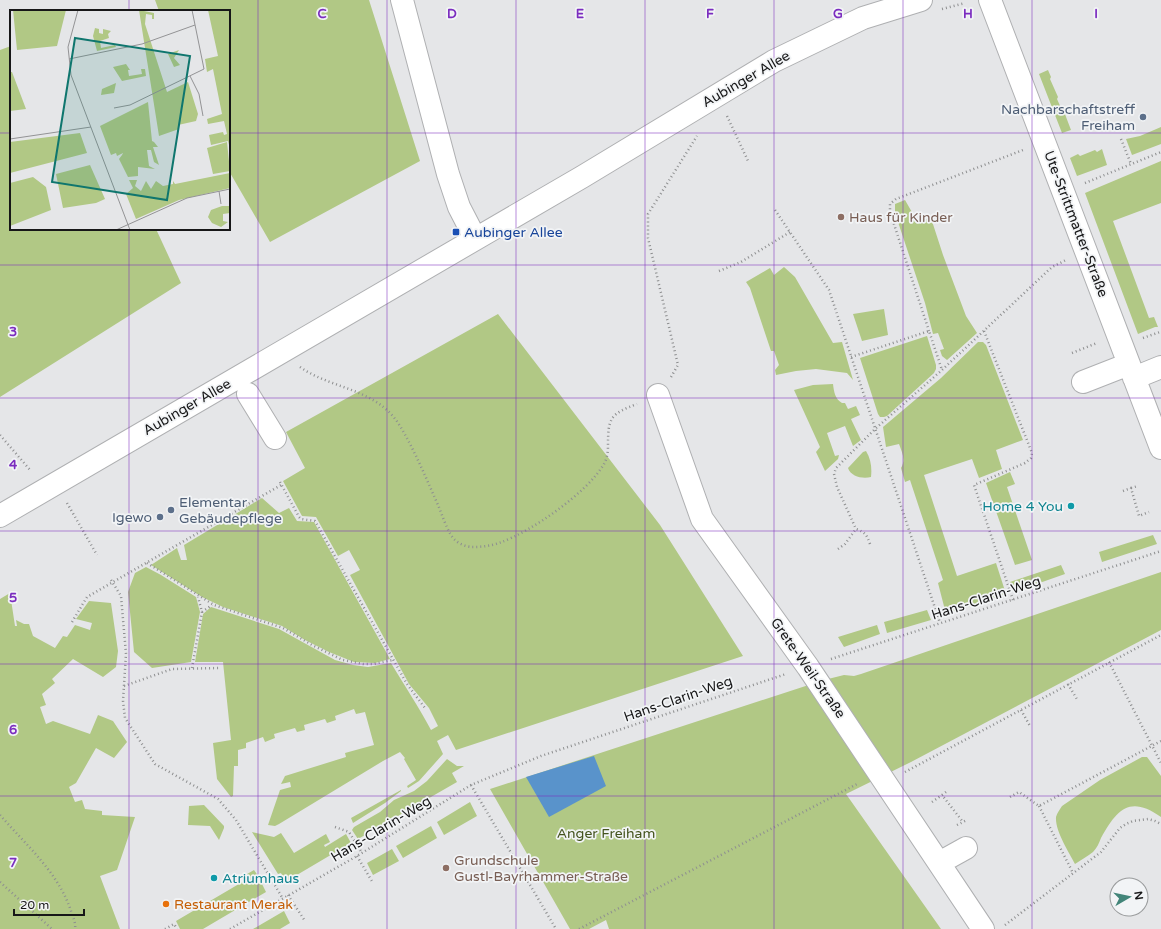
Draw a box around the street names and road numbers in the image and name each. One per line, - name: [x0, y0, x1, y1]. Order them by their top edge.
- street label: Aubinger Allee: [699, 47, 793, 111]
- street label: Ute-Strittmatter-Straße: [1040, 148, 1112, 300]
- street label: Aubinger Allee: [140, 375, 234, 439]
- street label: Hans-Clarin-Weg: [929, 572, 1043, 624]
- street label: Grete-Weil-Straße: [767, 614, 849, 722]
- street label: Hans-Clarin-Weg: [621, 672, 735, 726]
- street label: Hans-Clarin-Weg: [328, 792, 434, 866]

